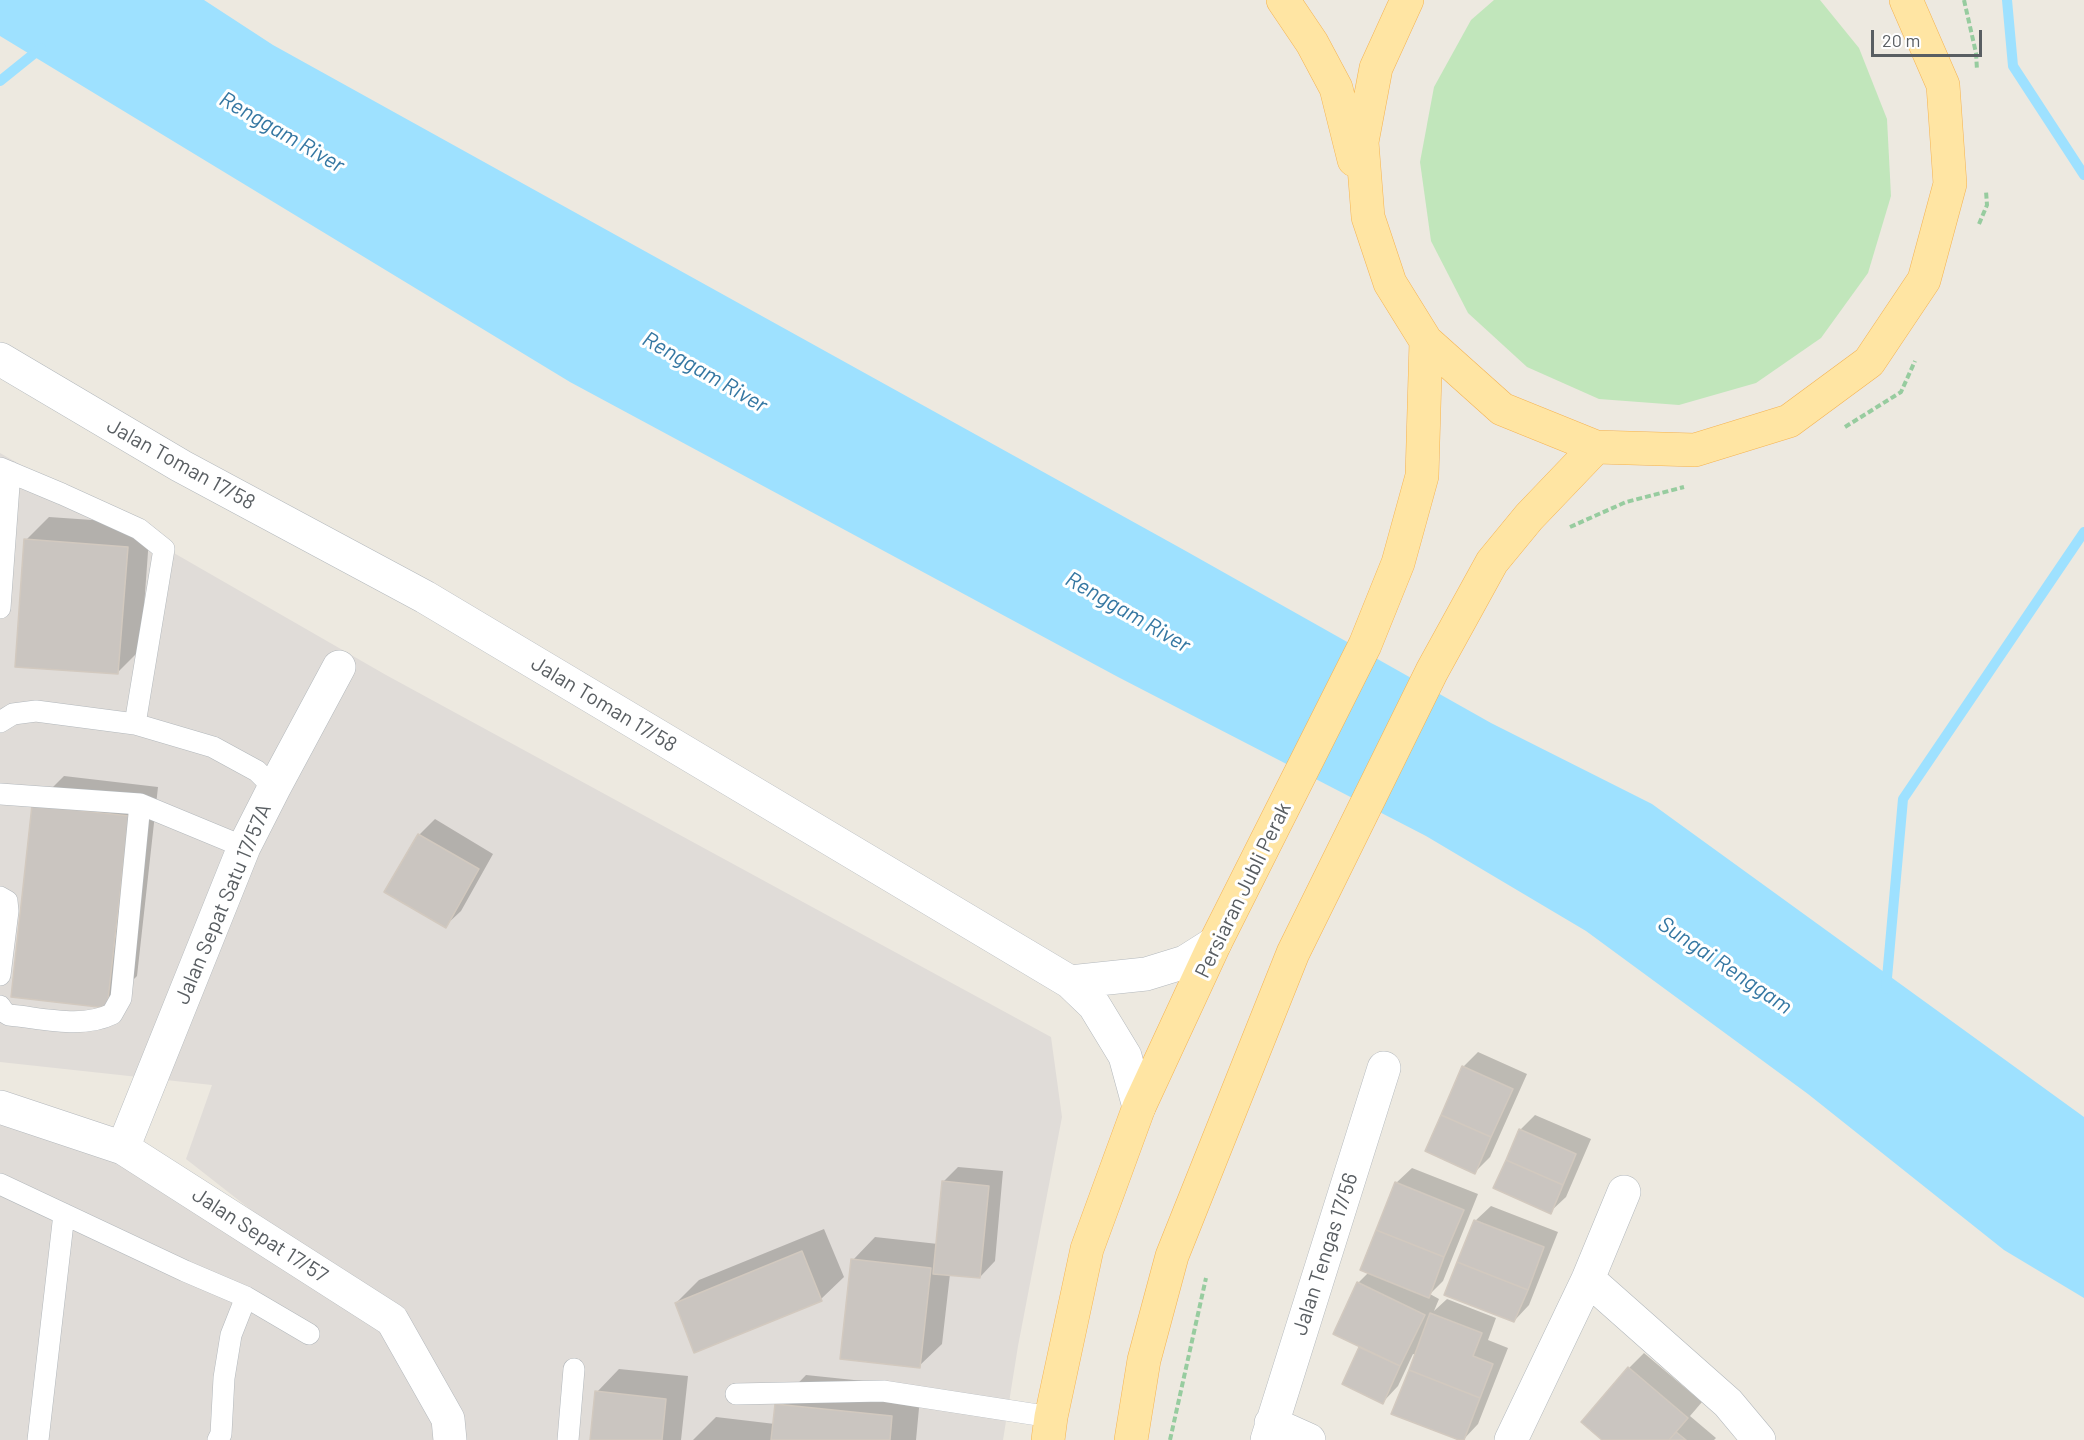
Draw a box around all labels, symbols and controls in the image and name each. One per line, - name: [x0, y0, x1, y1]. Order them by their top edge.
- scale bar: [1874, 18, 1985, 56]
- text: 20 m: [1882, 29, 1920, 51]
- water label: Renggam River: [215, 86, 349, 178]
- water label: Renggam River: [638, 326, 772, 418]
- street label: Jalan Toman 17/58: [102, 413, 260, 515]
- water label: Renggam River: [1061, 566, 1195, 658]
- street label: Jalan Toman 17/58: [527, 651, 681, 757]
- street label: Persiaran Jubli Perak: [1190, 798, 1296, 982]
- street label: Jalan Sepat Satu 17/57A: [169, 800, 277, 1008]
- water label: Sungai Renggam: [1653, 910, 1797, 1020]
- street label: Jalan Tengas 17/56: [1287, 1170, 1363, 1338]
- street label: Jalan Sepat 17/57: [187, 1182, 333, 1288]

